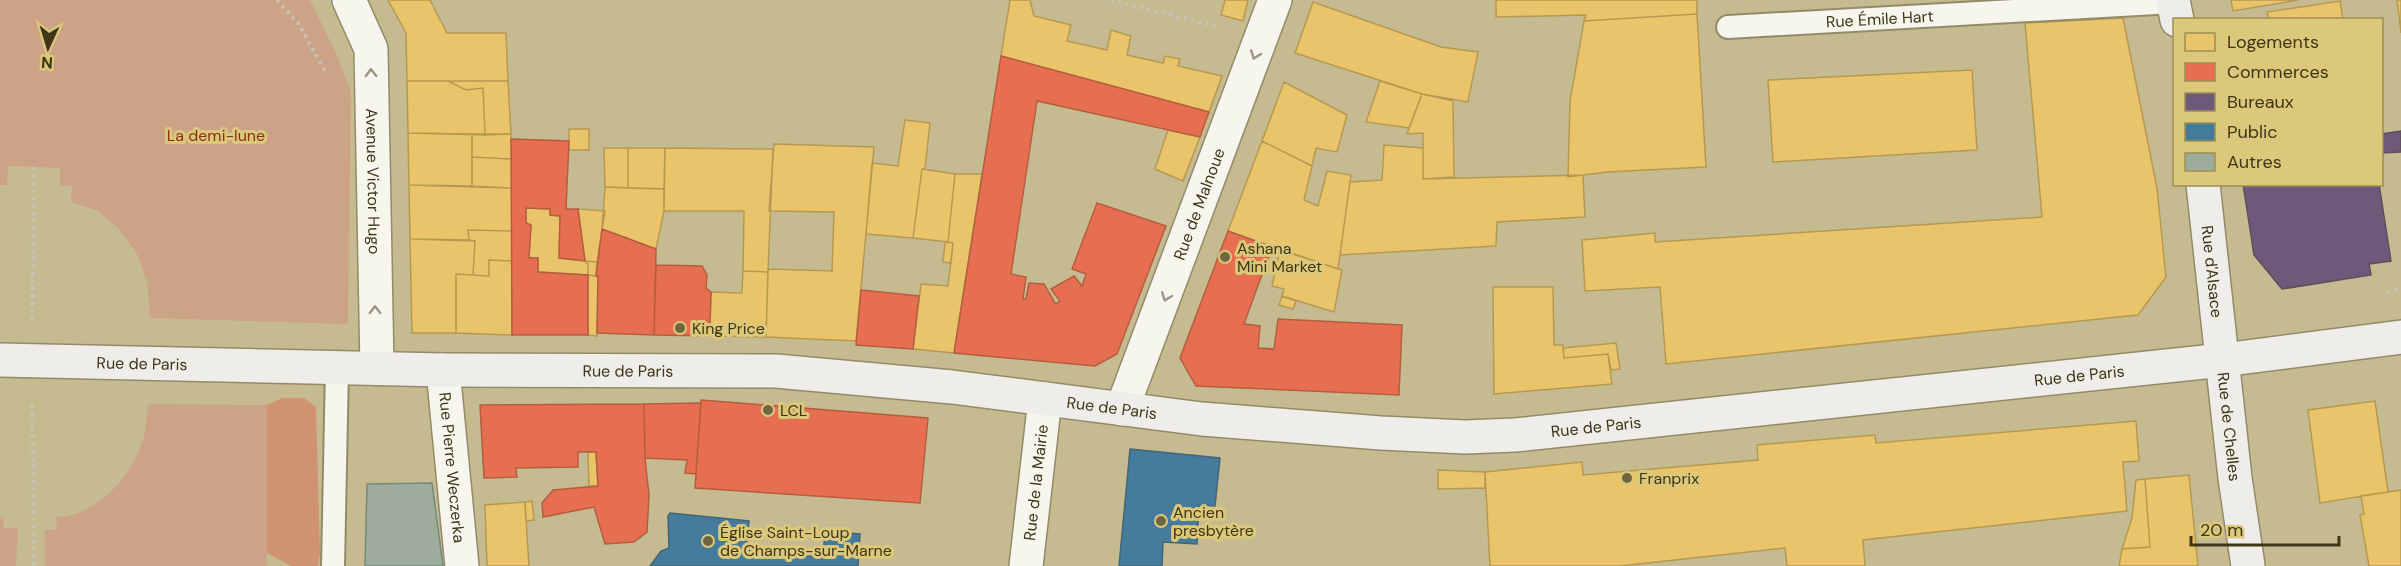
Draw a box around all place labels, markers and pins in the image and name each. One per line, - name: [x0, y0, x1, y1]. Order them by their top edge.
- place label: Ashana Mini Market: [1237, 238, 1322, 277]
- marker: Ashana Mini Market: [1218, 250, 1232, 264]
- place label: King Price: [692, 318, 765, 339]
- marker: King Price: [673, 321, 687, 335]
- place label: LCL: [780, 400, 807, 421]
- marker: LCL: [761, 403, 775, 417]
- place label: Franprix: [1639, 468, 1699, 489]
- marker: Franprix: [1620, 471, 1634, 485]
- place label: Ancien presbytère: [1173, 502, 1254, 541]
- marker: Ancien presbytère: [1154, 514, 1168, 528]
- place label: Église Saint-Loup de Champs-sur-Marne: [720, 522, 892, 561]
- marker: Église Saint-Loup de Champs-sur-Marne: [701, 534, 715, 548]

